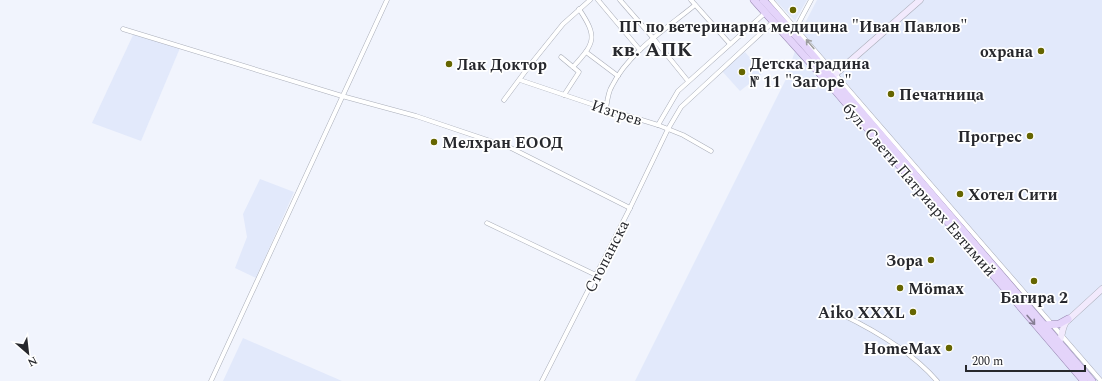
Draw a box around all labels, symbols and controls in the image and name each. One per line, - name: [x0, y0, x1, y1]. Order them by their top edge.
- marker: ПГ по ветеринарна медицина "Иван Павлов": [788, 5, 798, 15]
- place label: ПГ по ветеринарна медицина "Иван Павлов": [619, 15, 967, 39]
- district label: кв. АПК: [612, 35, 693, 65]
- one-way arrow: [806, 39, 815, 50]
- place label: охрана: [980, 40, 1034, 64]
- marker: охрана: [1036, 46, 1046, 56]
- place label: Детска градина № 11 "Загоре": [750, 52, 870, 94]
- place label: Лак Доктор: [457, 53, 547, 77]
- marker: Лак Доктор: [444, 59, 454, 69]
- marker: Детска градина № 11 "Загоре": [737, 67, 747, 77]
- place label: Печатница: [899, 83, 985, 107]
- marker: Печатница: [886, 89, 896, 99]
- street label: Изгрев: [588, 93, 645, 132]
- street label: бул. Свети Патриарх Евтимий: [837, 97, 1002, 282]
- place label: Прогрес: [958, 125, 1022, 149]
- place label: Мелхран ЕООД: [442, 131, 563, 155]
- marker: Прогрес: [1025, 131, 1035, 141]
- marker: Мелхран ЕООД: [429, 137, 439, 147]
- place label: Хотел Сити: [968, 183, 1058, 207]
- marker: Хотел Сити: [955, 189, 965, 199]
- street label: Стопанска: [578, 216, 636, 297]
- place label: Зора: [886, 249, 924, 273]
- marker: Зора: [926, 255, 936, 265]
- marker: Багира 2: [1029, 276, 1039, 286]
- place label: Mömax: [908, 277, 964, 301]
- marker: Mömax: [895, 283, 905, 293]
- place label: Багира 2: [1000, 286, 1068, 310]
- place label: Aiko XXXL: [818, 301, 905, 325]
- marker: Aiko XXXL: [908, 307, 918, 317]
- one-way arrow: [1027, 315, 1036, 326]
- north arrow: [8, 333, 48, 373]
- place label: HomeMax: [864, 337, 941, 361]
- marker: HomeMax: [944, 343, 954, 353]
- scale bar: [966, 347, 1085, 373]
- text: N: [24, 352, 40, 371]
- text: 200 m: [972, 352, 1003, 371]

